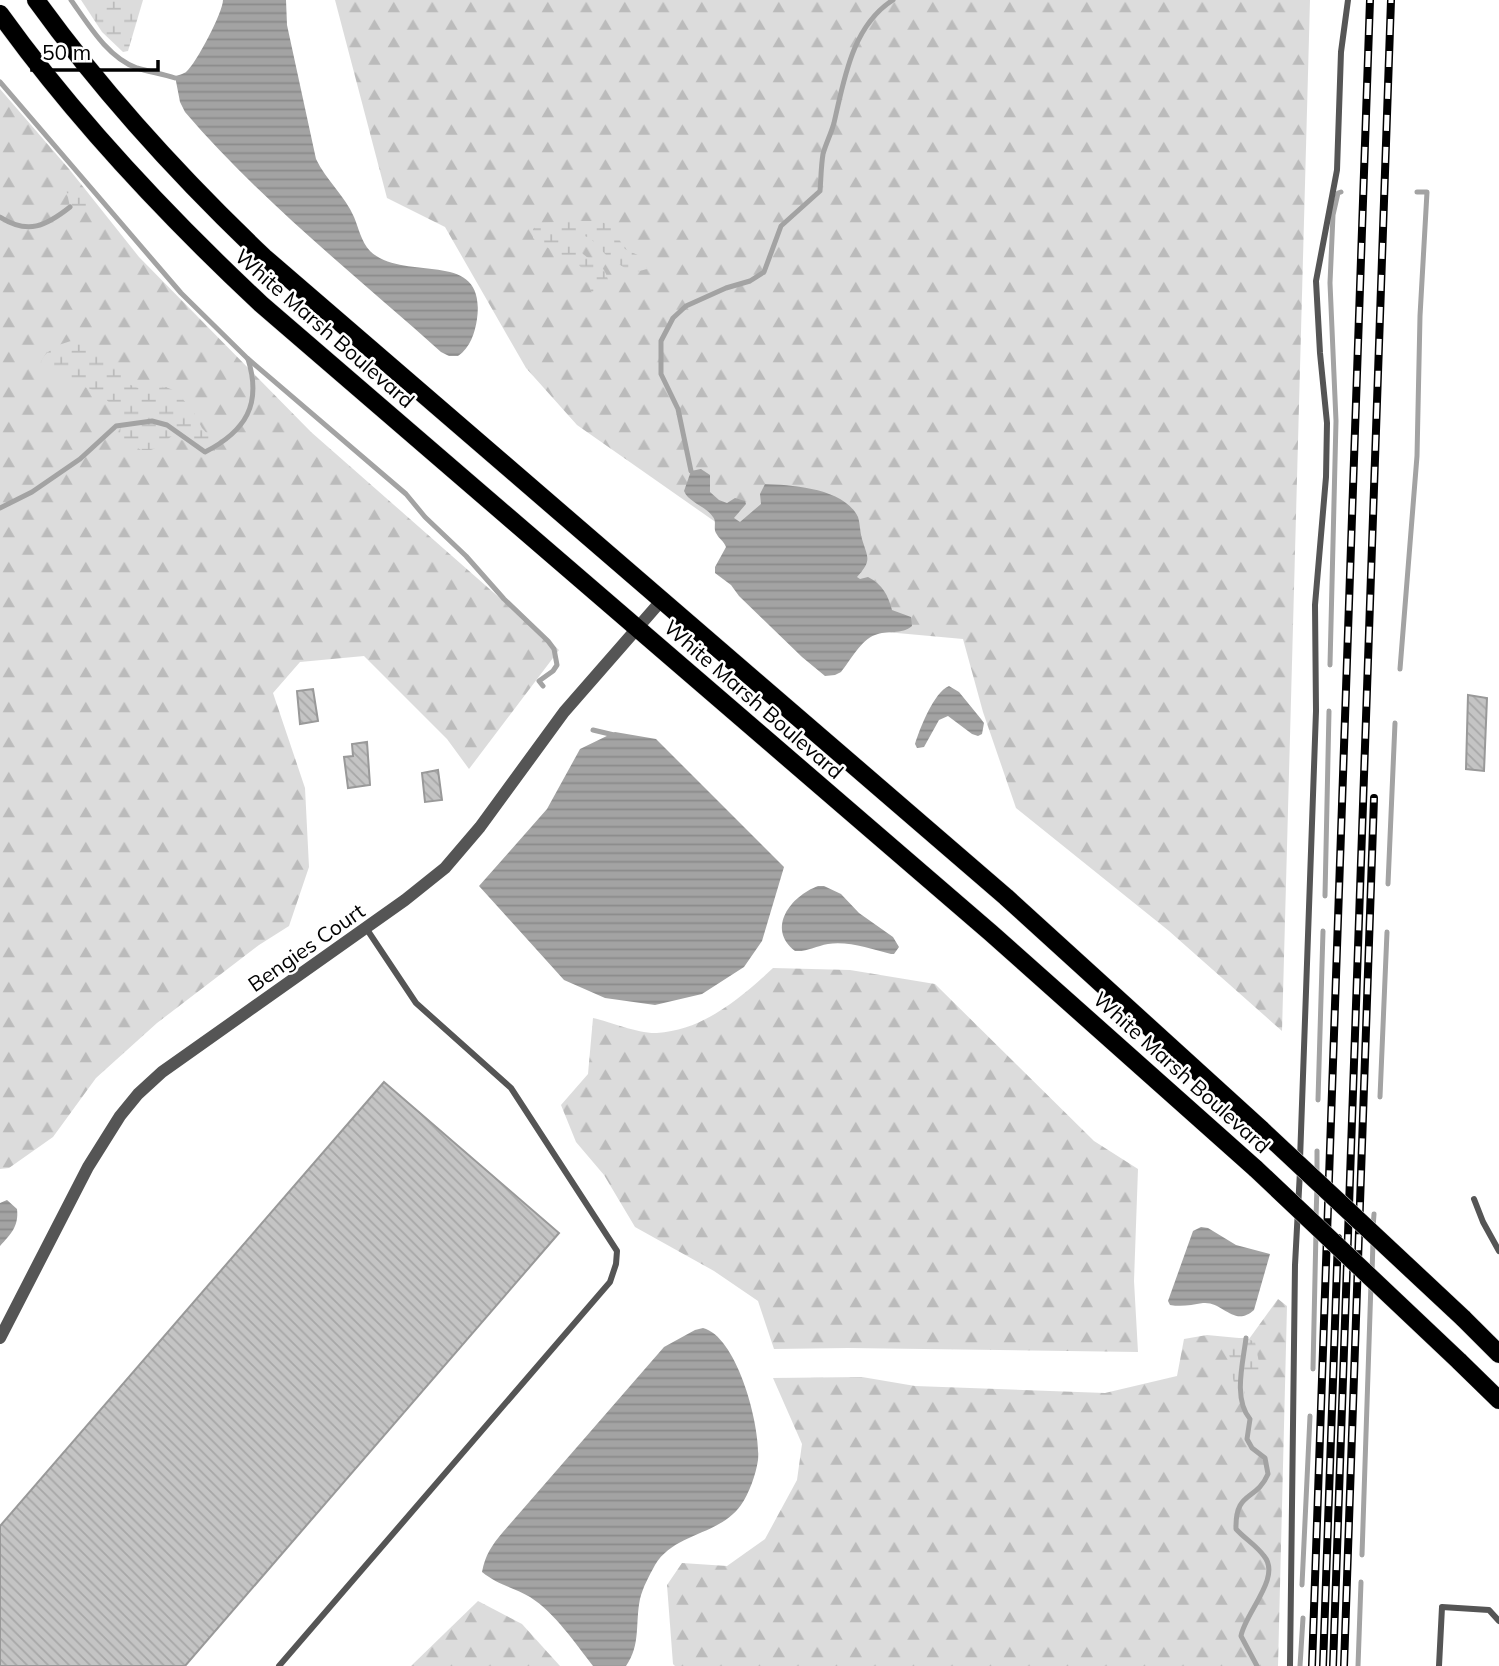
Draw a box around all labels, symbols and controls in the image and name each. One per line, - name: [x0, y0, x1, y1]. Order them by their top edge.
- scale bar: [32, 28, 158, 72]
- text: 50 m: [42, 39, 91, 65]
- street label: White Marsh Boulevard: [230, 243, 420, 413]
- street label: White Marsh Boulevard: [659, 614, 849, 784]
- street label: Bengies Court: [243, 897, 369, 997]
- street label: White Marsh Boulevard: [1088, 986, 1276, 1158]

